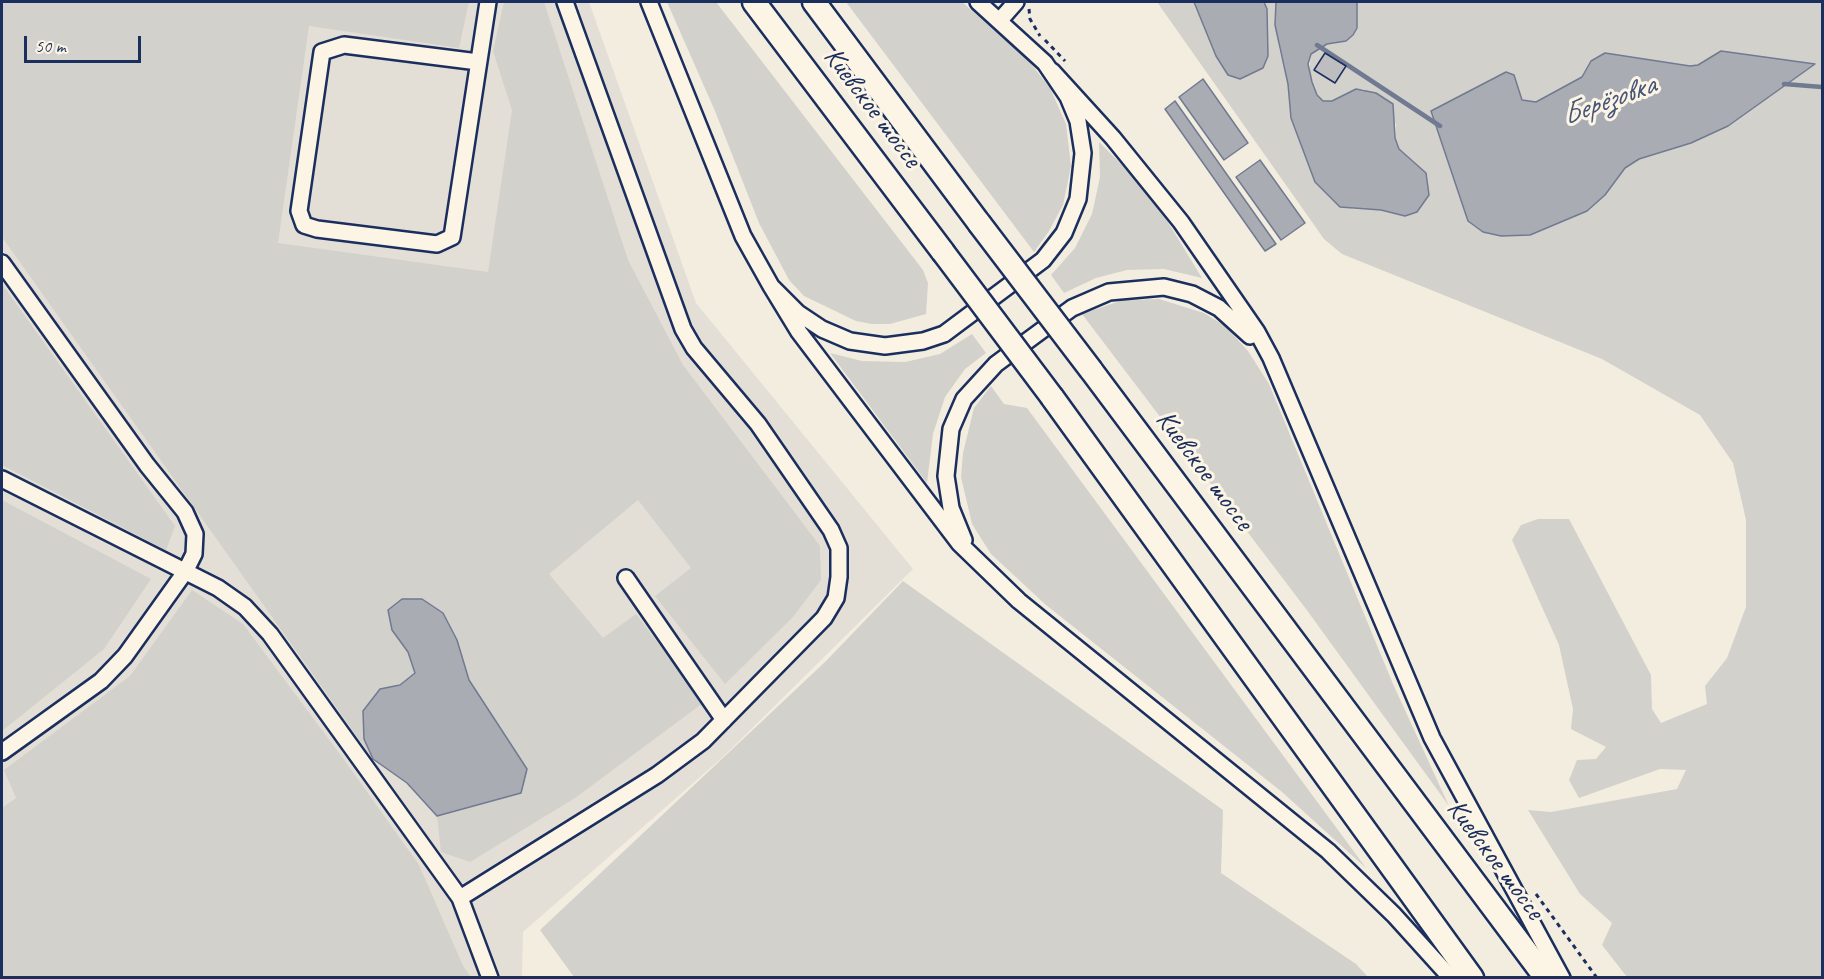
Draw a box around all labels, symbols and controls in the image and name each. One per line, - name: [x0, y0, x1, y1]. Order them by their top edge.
- scale bar: [27, 24, 144, 62]
- text: 50 m: [35, 35, 66, 57]
- street label: Киевское шоссе: [816, 41, 928, 175]
- water label: Берёзовка: [1557, 68, 1661, 134]
- street label: Киевское шоссе: [1148, 404, 1260, 538]
- street label: Киевское шоссе: [1439, 793, 1551, 927]

